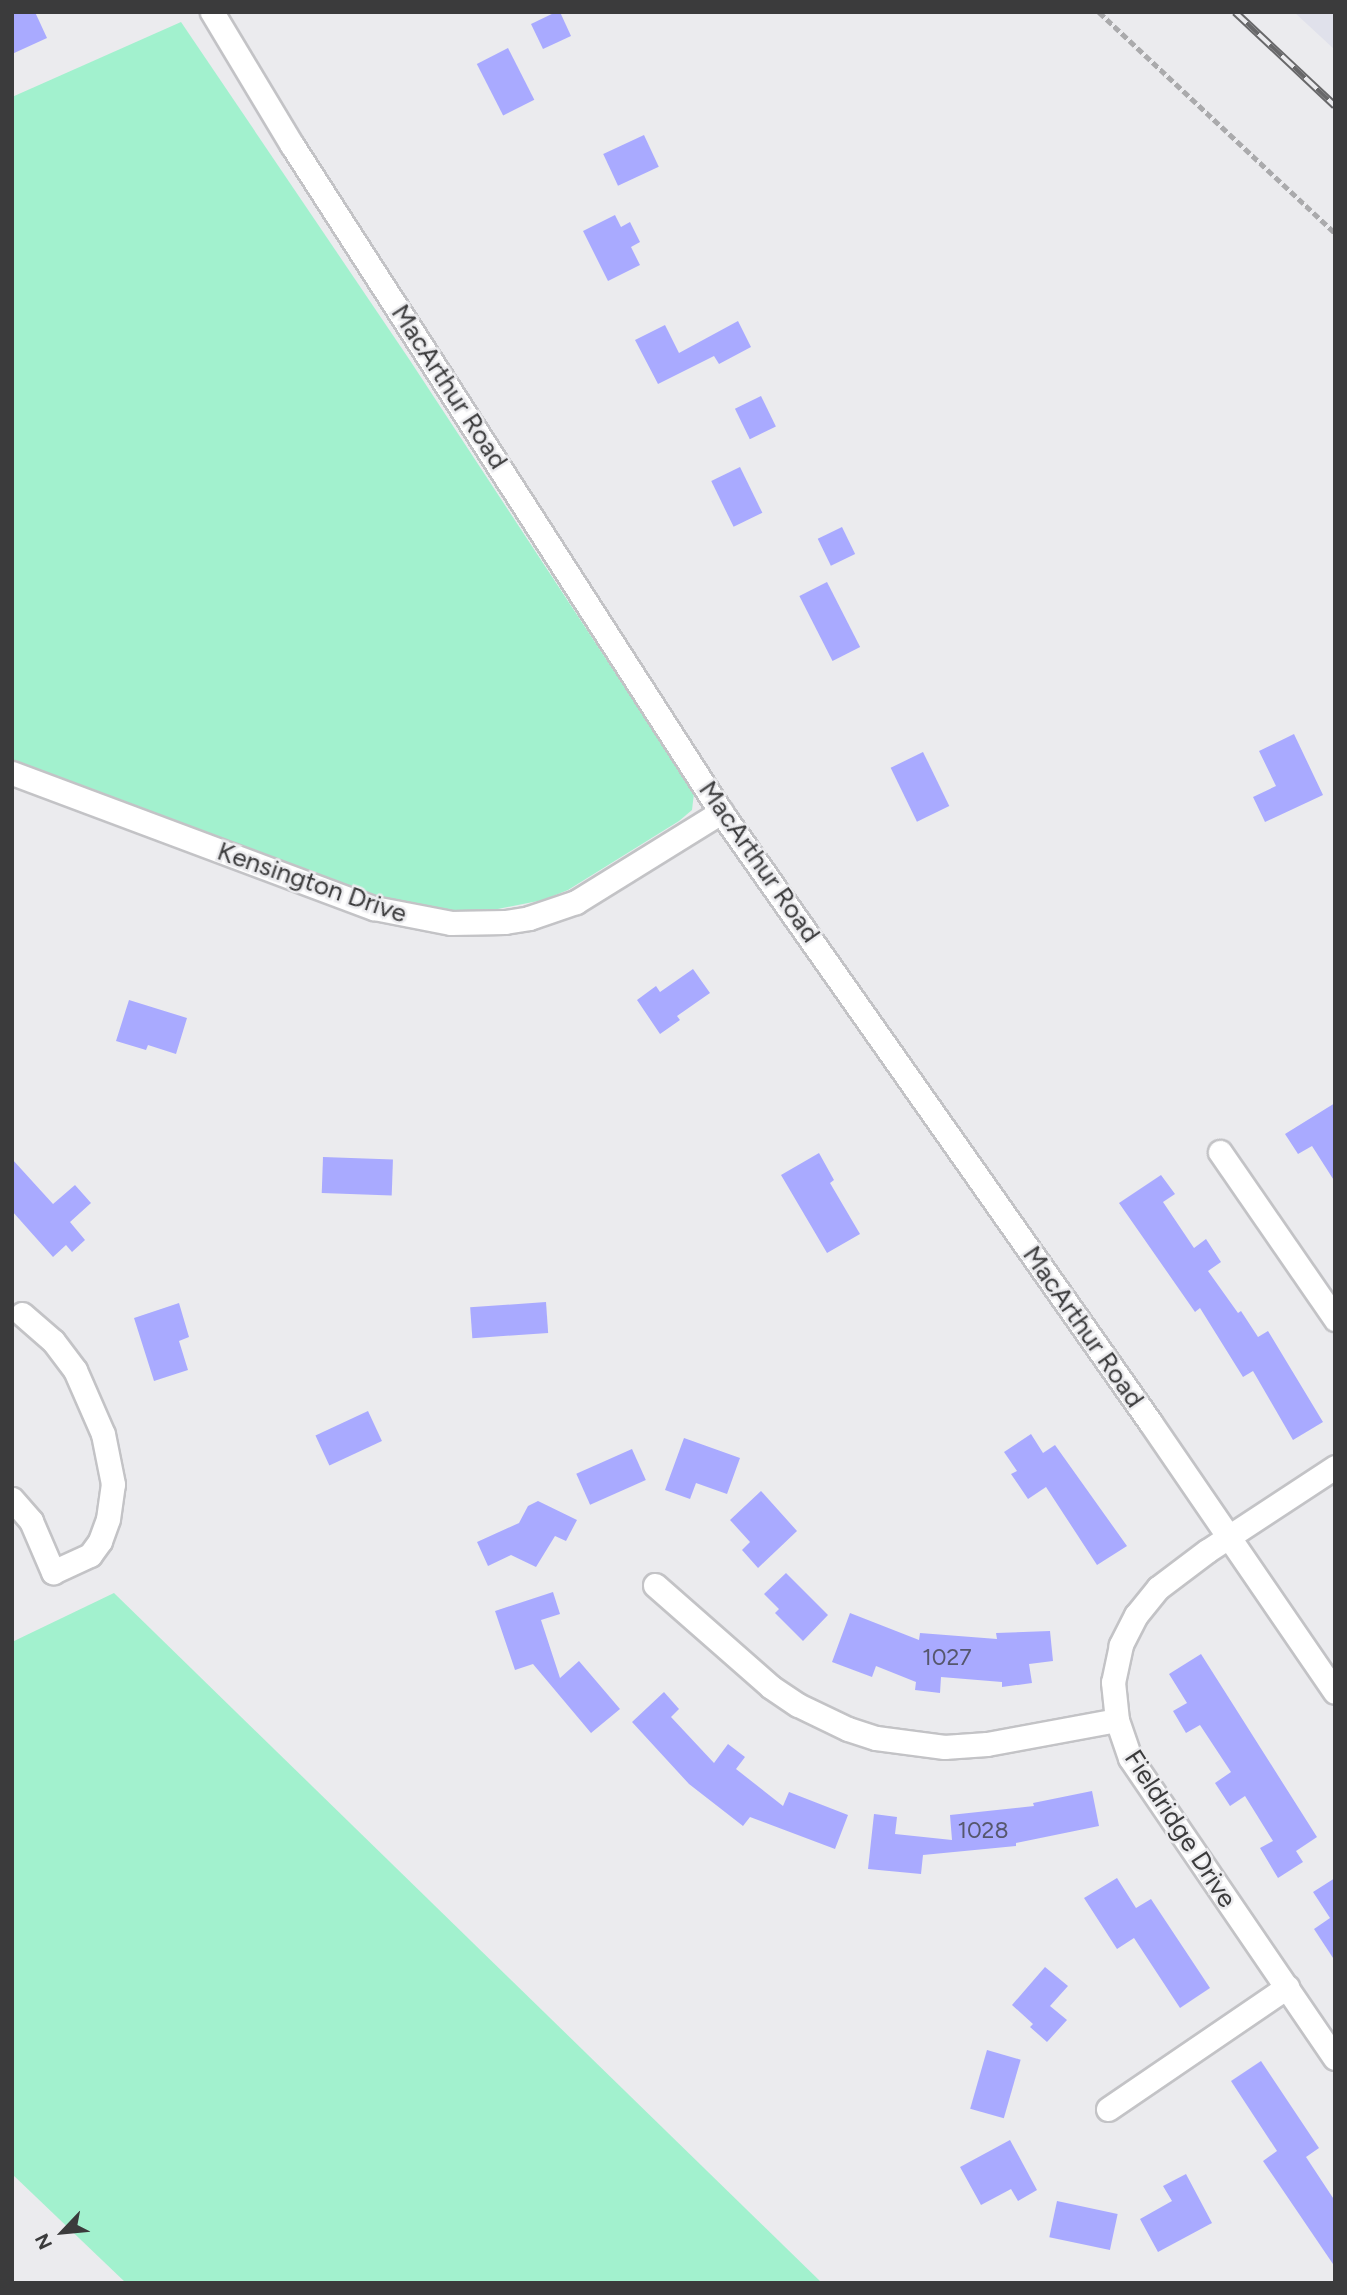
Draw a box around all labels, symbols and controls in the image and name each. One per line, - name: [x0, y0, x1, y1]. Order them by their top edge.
- street label: MacArthur Road: [384, 299, 514, 475]
- street label: MacArthur Road: [692, 775, 826, 949]
- street label: Kensington Drive: [213, 836, 411, 930]
- street label: MacArthur Road: [1016, 1240, 1150, 1414]
- house number: 1027: [922, 1643, 972, 1671]
- street label: Fieldridge Drive: [1118, 1744, 1242, 1914]
- house number: 1028: [957, 1816, 1009, 1844]
- north arrow: [28, 2197, 98, 2267]
- text: N: [30, 2230, 57, 2253]

